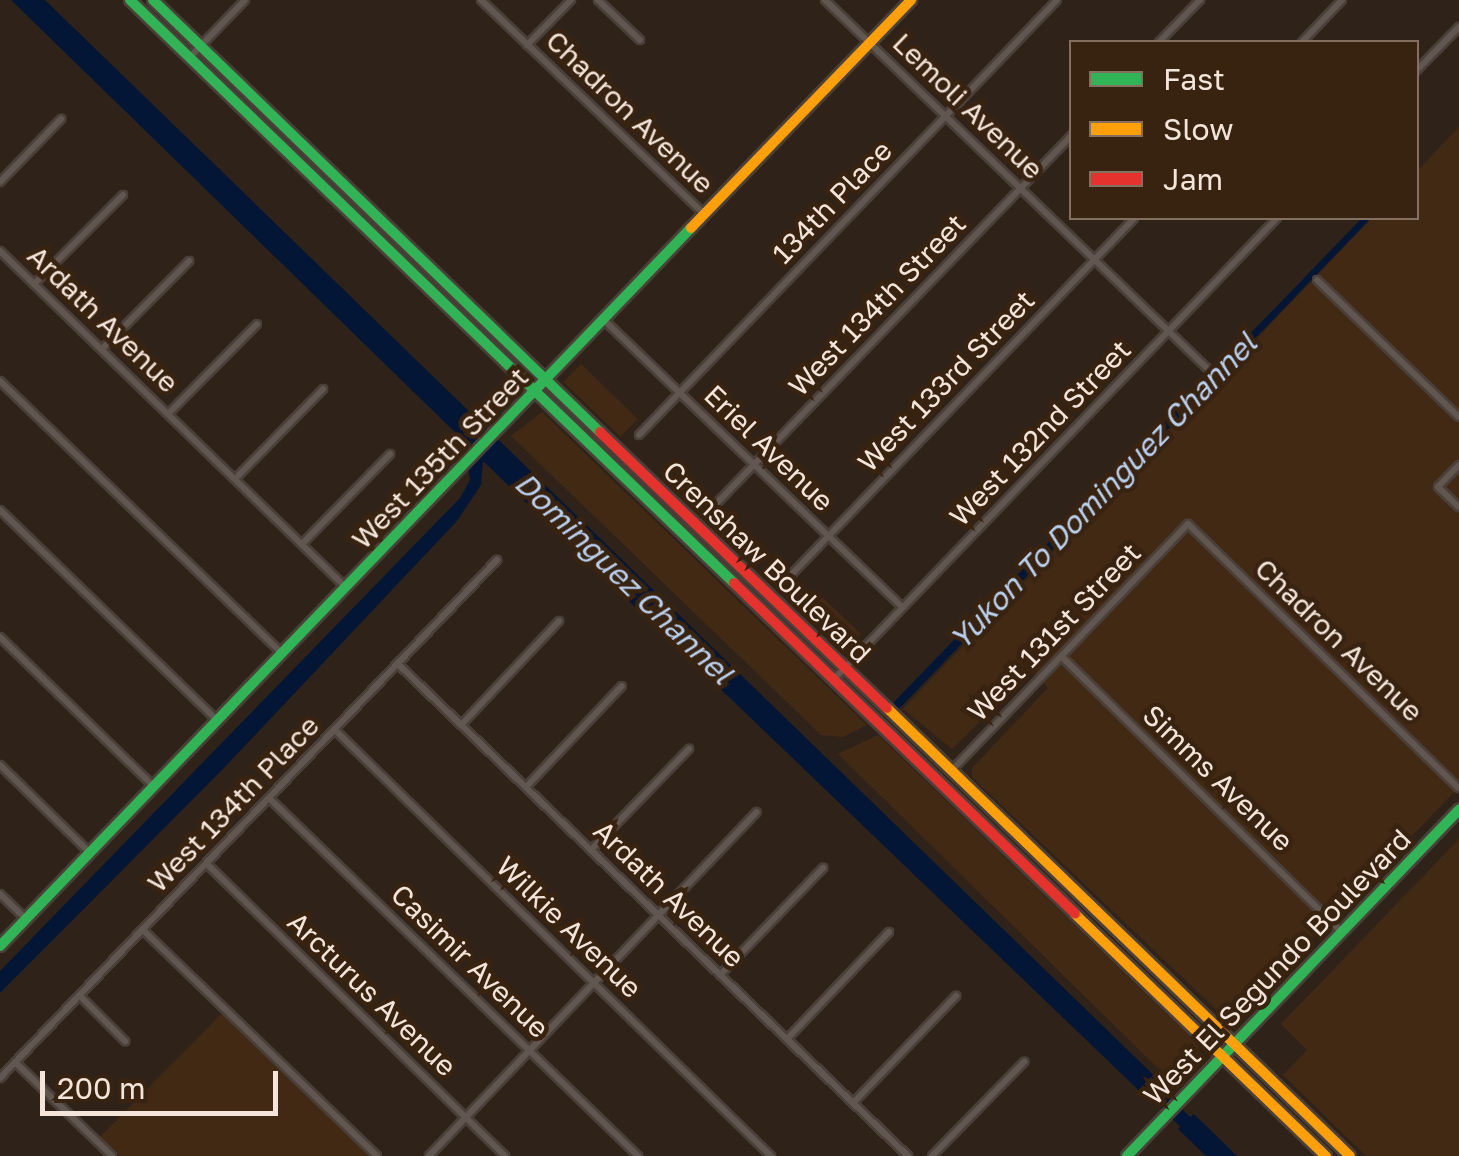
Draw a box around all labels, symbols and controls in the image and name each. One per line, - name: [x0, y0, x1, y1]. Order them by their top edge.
- street label: Chadron Avenue: [539, 24, 721, 200]
- street label: Lemoli Avenue: [886, 26, 1050, 186]
- legend: [1069, 40, 1419, 220]
- text: Fast: [1163, 61, 1225, 97]
- text: Slow: [1163, 111, 1234, 147]
- street label: 134th Place: [765, 134, 899, 270]
- text: Jam: [1163, 161, 1223, 197]
- street label: West 134th Street: [781, 207, 973, 403]
- street label: Ardath Avenue: [21, 239, 185, 399]
- street label: West 133rd Street: [851, 283, 1041, 479]
- water label: Yukon To Dominguez Channel: [942, 325, 1264, 657]
- street label: West 132nd Street: [943, 333, 1137, 533]
- street label: West 135th Street: [345, 360, 535, 556]
- street label: Eriel Avenue: [697, 378, 841, 518]
- street label: Crenshaw Boulevard: [656, 454, 878, 670]
- water label: Dominguez Channel: [508, 465, 740, 691]
- street label: West 131st Street: [960, 536, 1148, 728]
- street label: Chadron Avenue: [1248, 552, 1430, 728]
- street label: Simms Avenue: [1136, 698, 1300, 858]
- street label: West 134th Place: [140, 709, 326, 899]
- street label: Ardath Avenue: [587, 814, 751, 974]
- street label: West El Segundo Boulevard: [1136, 822, 1418, 1112]
- street label: Wilkie Avenue: [489, 849, 649, 1005]
- street label: Casimir Avenue: [384, 877, 556, 1045]
- street label: Arcturus Avenue: [281, 905, 463, 1083]
- scale bar: [45, 1051, 282, 1113]
- text: 200 m: [57, 1070, 146, 1106]

